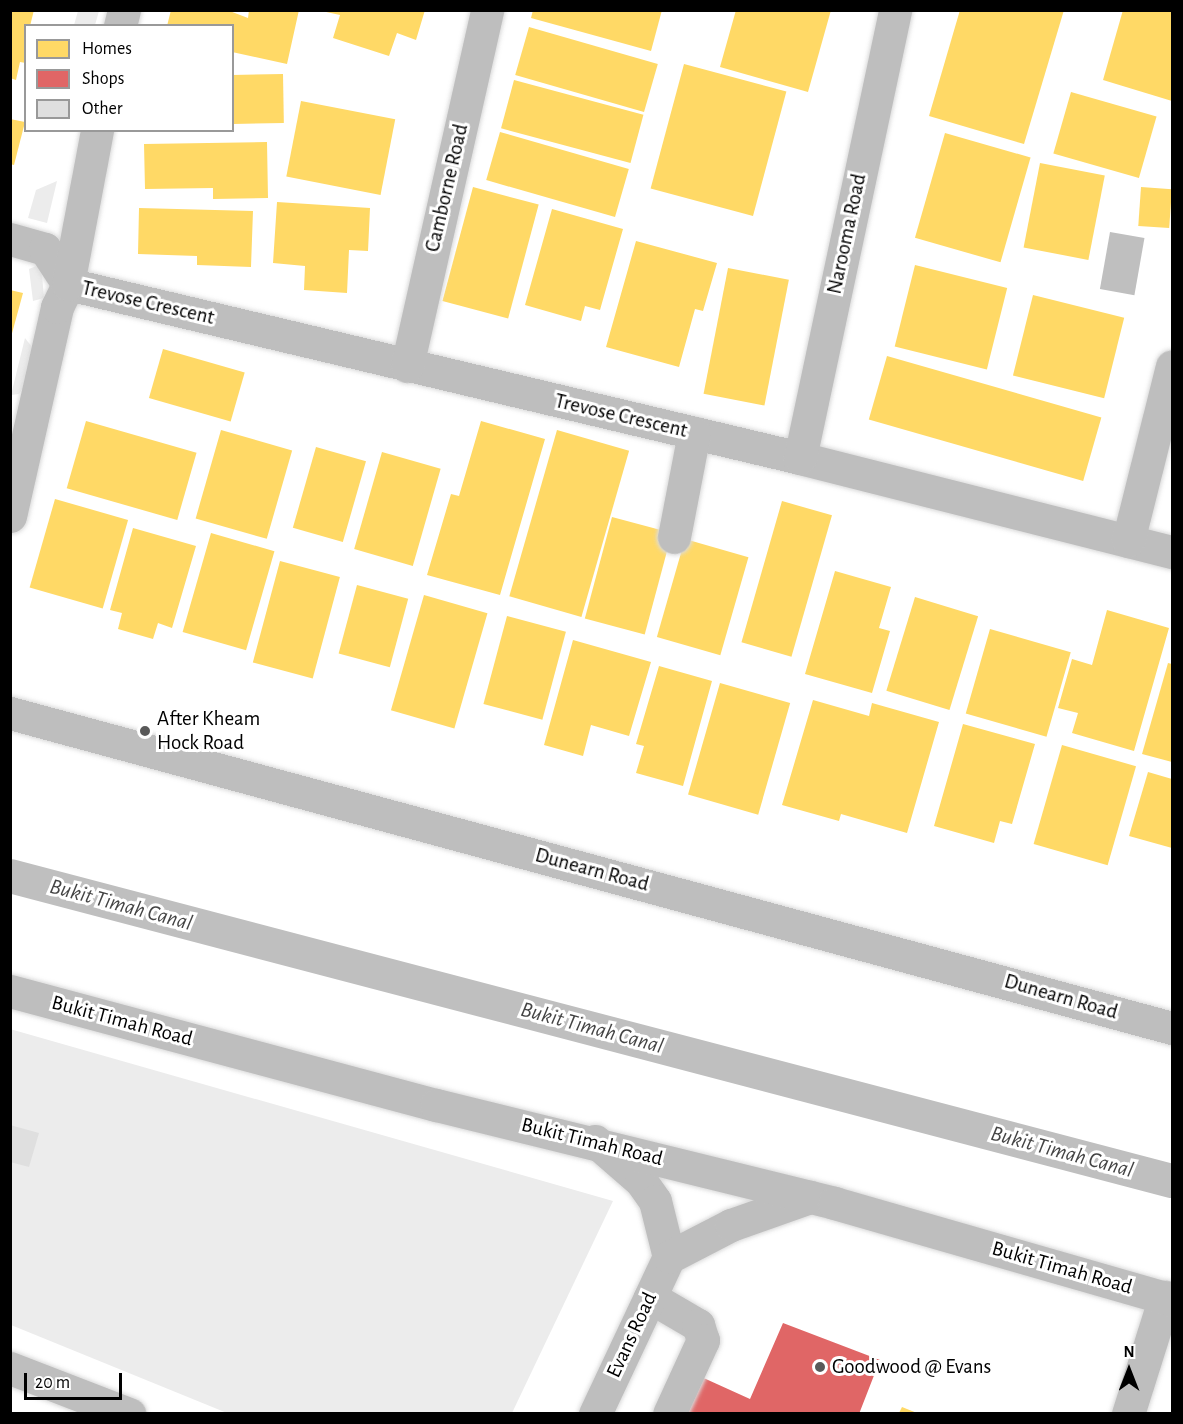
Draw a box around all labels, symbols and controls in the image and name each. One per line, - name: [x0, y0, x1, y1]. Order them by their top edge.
- legend: [24, 24, 234, 132]
- text: Homes: [82, 40, 132, 58]
- text: Shops: [82, 70, 124, 88]
- text: Other: [82, 100, 123, 118]
- street label: Camborne Road: [420, 122, 474, 254]
- street label: Narooma Road: [822, 172, 872, 296]
- street label: Trevose Crescent: [79, 276, 217, 330]
- street label: Trevose Crescent: [552, 389, 690, 443]
- place label: After Kheam Hock Road: [157, 706, 260, 756]
- marker: After Kheam Hock Road: [138, 724, 152, 738]
- street label: Dunearn Road: [532, 843, 652, 897]
- water label: Bukit Timah Canal: [47, 873, 195, 937]
- street label: Dunearn Road: [1001, 969, 1121, 1025]
- street label: Bukit Timah Road: [49, 990, 195, 1052]
- water label: Bukit Timah Canal: [518, 996, 666, 1060]
- street label: Bukit Timah Road: [519, 1112, 665, 1172]
- water label: Bukit Timah Canal: [988, 1120, 1136, 1184]
- street label: Bukit Timah Road: [989, 1236, 1135, 1300]
- street label: Evans Road: [601, 1288, 663, 1382]
- north arrow: [1099, 1340, 1159, 1400]
- text: N: [1123, 1344, 1135, 1360]
- place label: Goodwood @ Evans: [832, 1354, 991, 1380]
- marker: Goodwood @ Evans: [813, 1360, 827, 1374]
- scale bar: [27, 1361, 124, 1399]
- text: 20 m: [35, 1374, 70, 1392]

